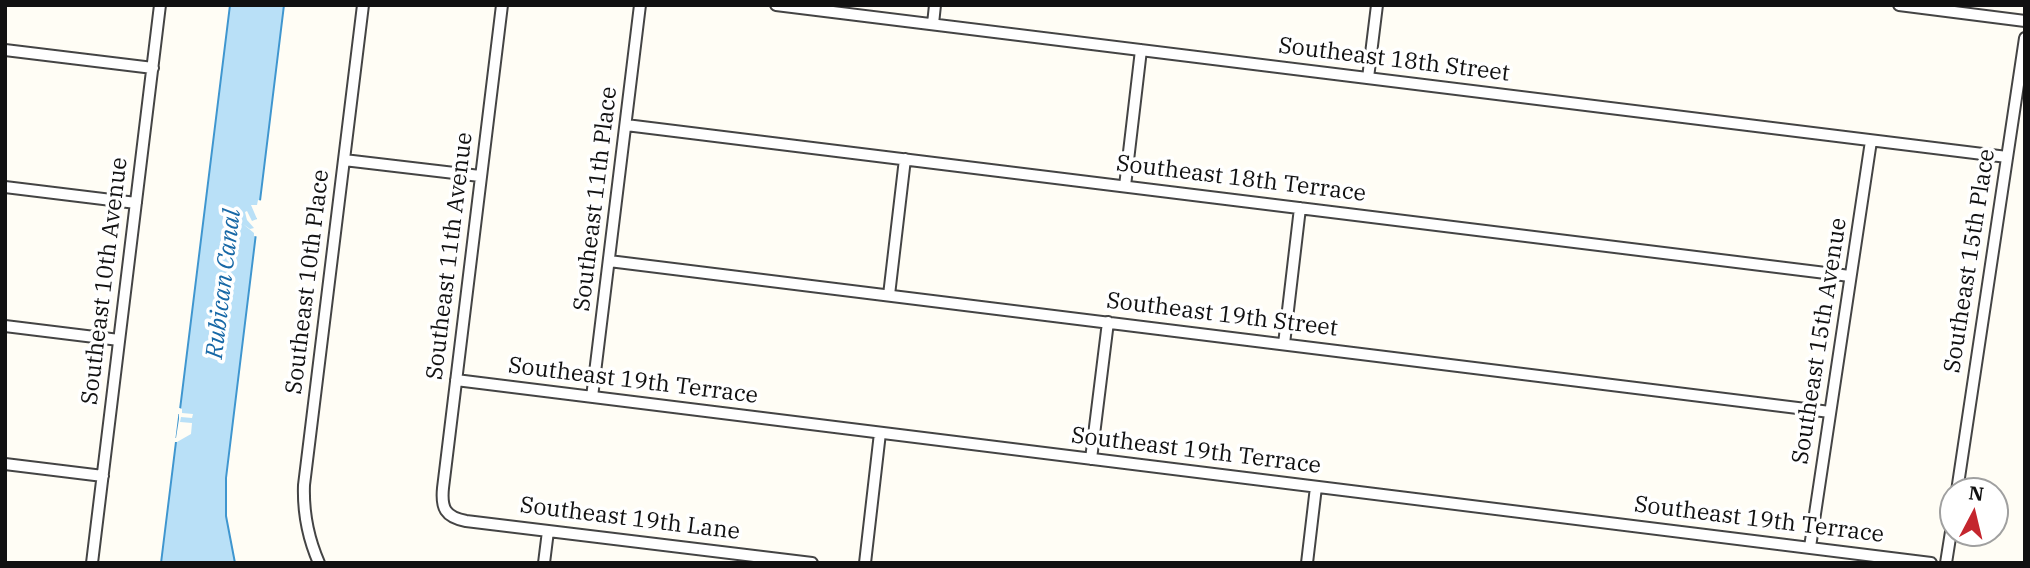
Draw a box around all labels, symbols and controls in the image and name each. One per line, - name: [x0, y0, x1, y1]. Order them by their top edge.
- street label: Southeast 18th Street: [1277, 32, 1511, 88]
- street label: Southeast 11th Place: [569, 85, 623, 313]
- street label: Southeast 11th Avenue: [421, 131, 479, 381]
- street label: Southeast 15th Place: [1939, 147, 2001, 375]
- street label: Southeast 18th Terrace: [1115, 150, 1367, 208]
- street label: Southeast 10th Avenue: [76, 156, 134, 406]
- street label: Southeast 10th Place: [281, 168, 335, 396]
- water label: Rubican Canal: [201, 208, 247, 360]
- street label: Southeast 15th Avenue: [1787, 216, 1853, 466]
- street label: Southeast 19th Street: [1105, 287, 1339, 343]
- street label: Southeast 19th Terrace: [507, 352, 759, 410]
- street label: Southeast 19th Terrace: [1070, 422, 1322, 480]
- north arrow: [1939, 477, 2009, 547]
- text: N: [1967, 480, 1985, 506]
- street label: Southeast 19th Terrace: [1633, 491, 1885, 549]
- street label: Southeast 19th Lane: [518, 492, 742, 546]

